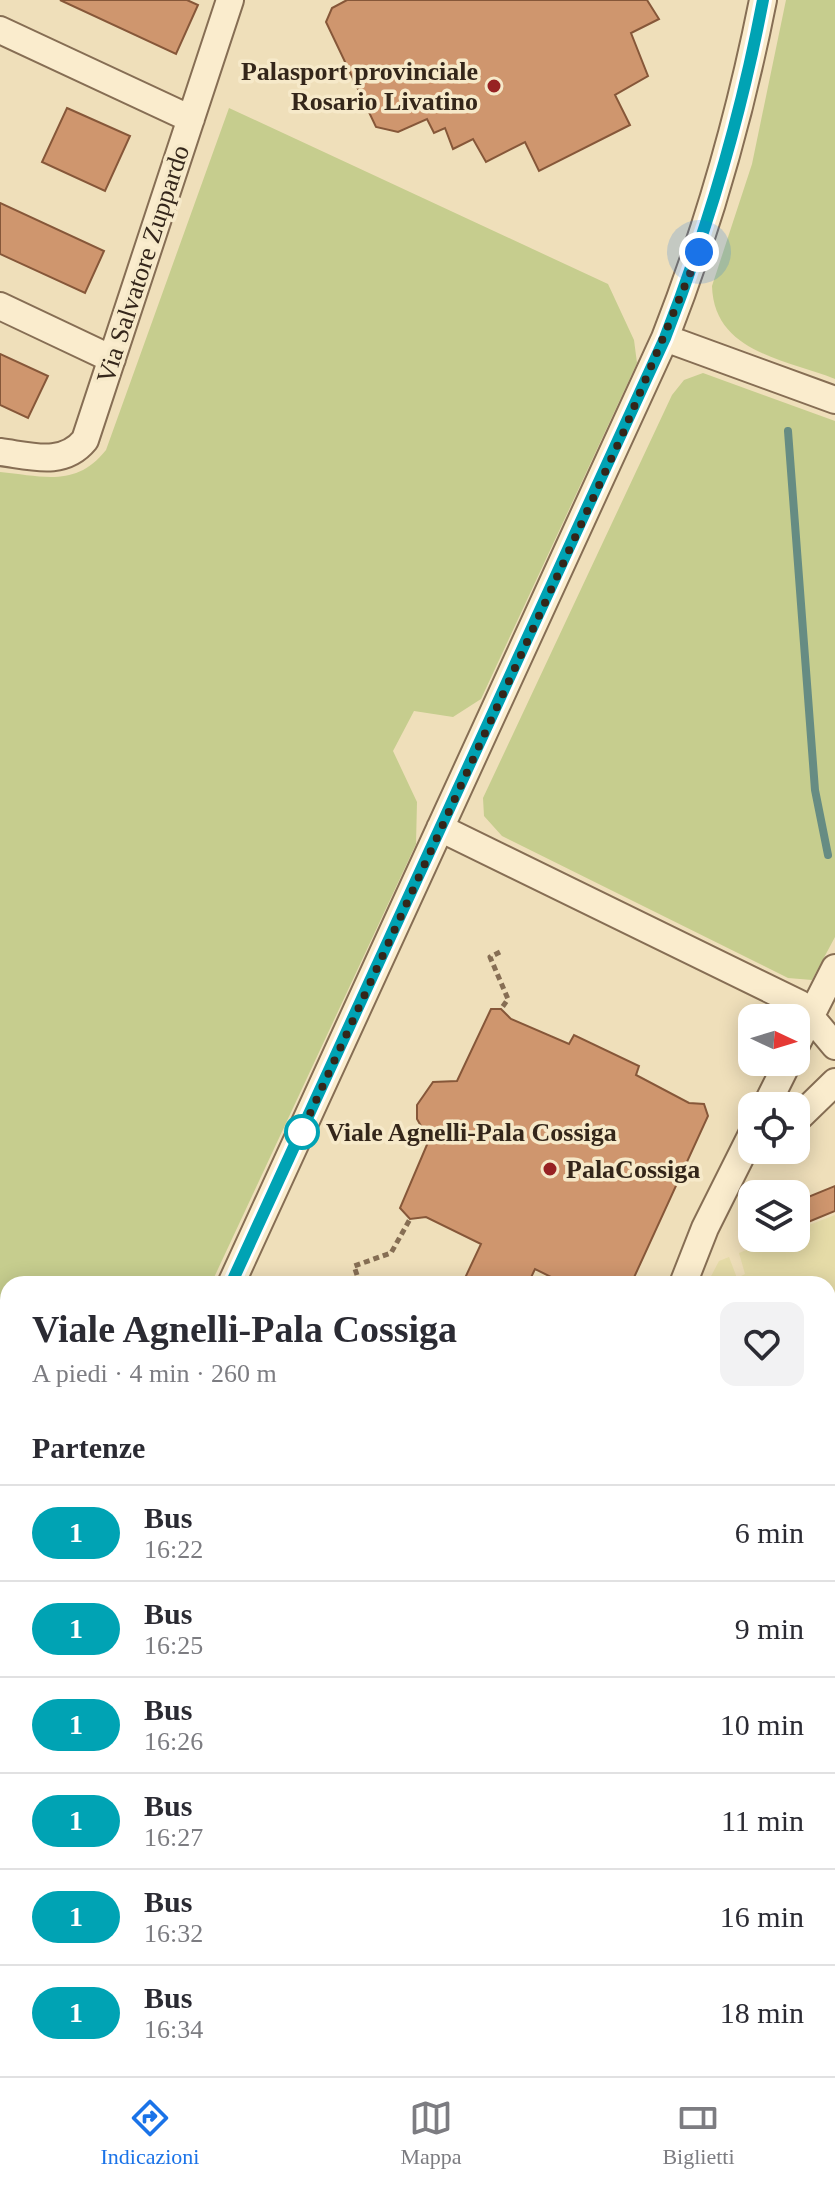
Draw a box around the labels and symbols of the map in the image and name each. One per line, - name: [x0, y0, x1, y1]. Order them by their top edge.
- place label: Palasport provinciale Rosario Livatino: [241, 57, 478, 116]
- marker: Palasport provinciale Rosario Livatino: [485, 77, 503, 95]
- street label: Via Salvatore Zuppardo: [91, 141, 195, 387]
- your location: [679, 232, 719, 272]
- north arrow: [738, 1004, 810, 1076]
- marker: Viale Agnelli-Pala Cossiga: [285, 1115, 319, 1149]
- place label: Viale Agnelli-Pala Cossiga: [326, 1118, 617, 1147]
- place label: PalaCossiga: [566, 1155, 700, 1184]
- marker: PalaCossiga: [541, 1160, 559, 1178]

